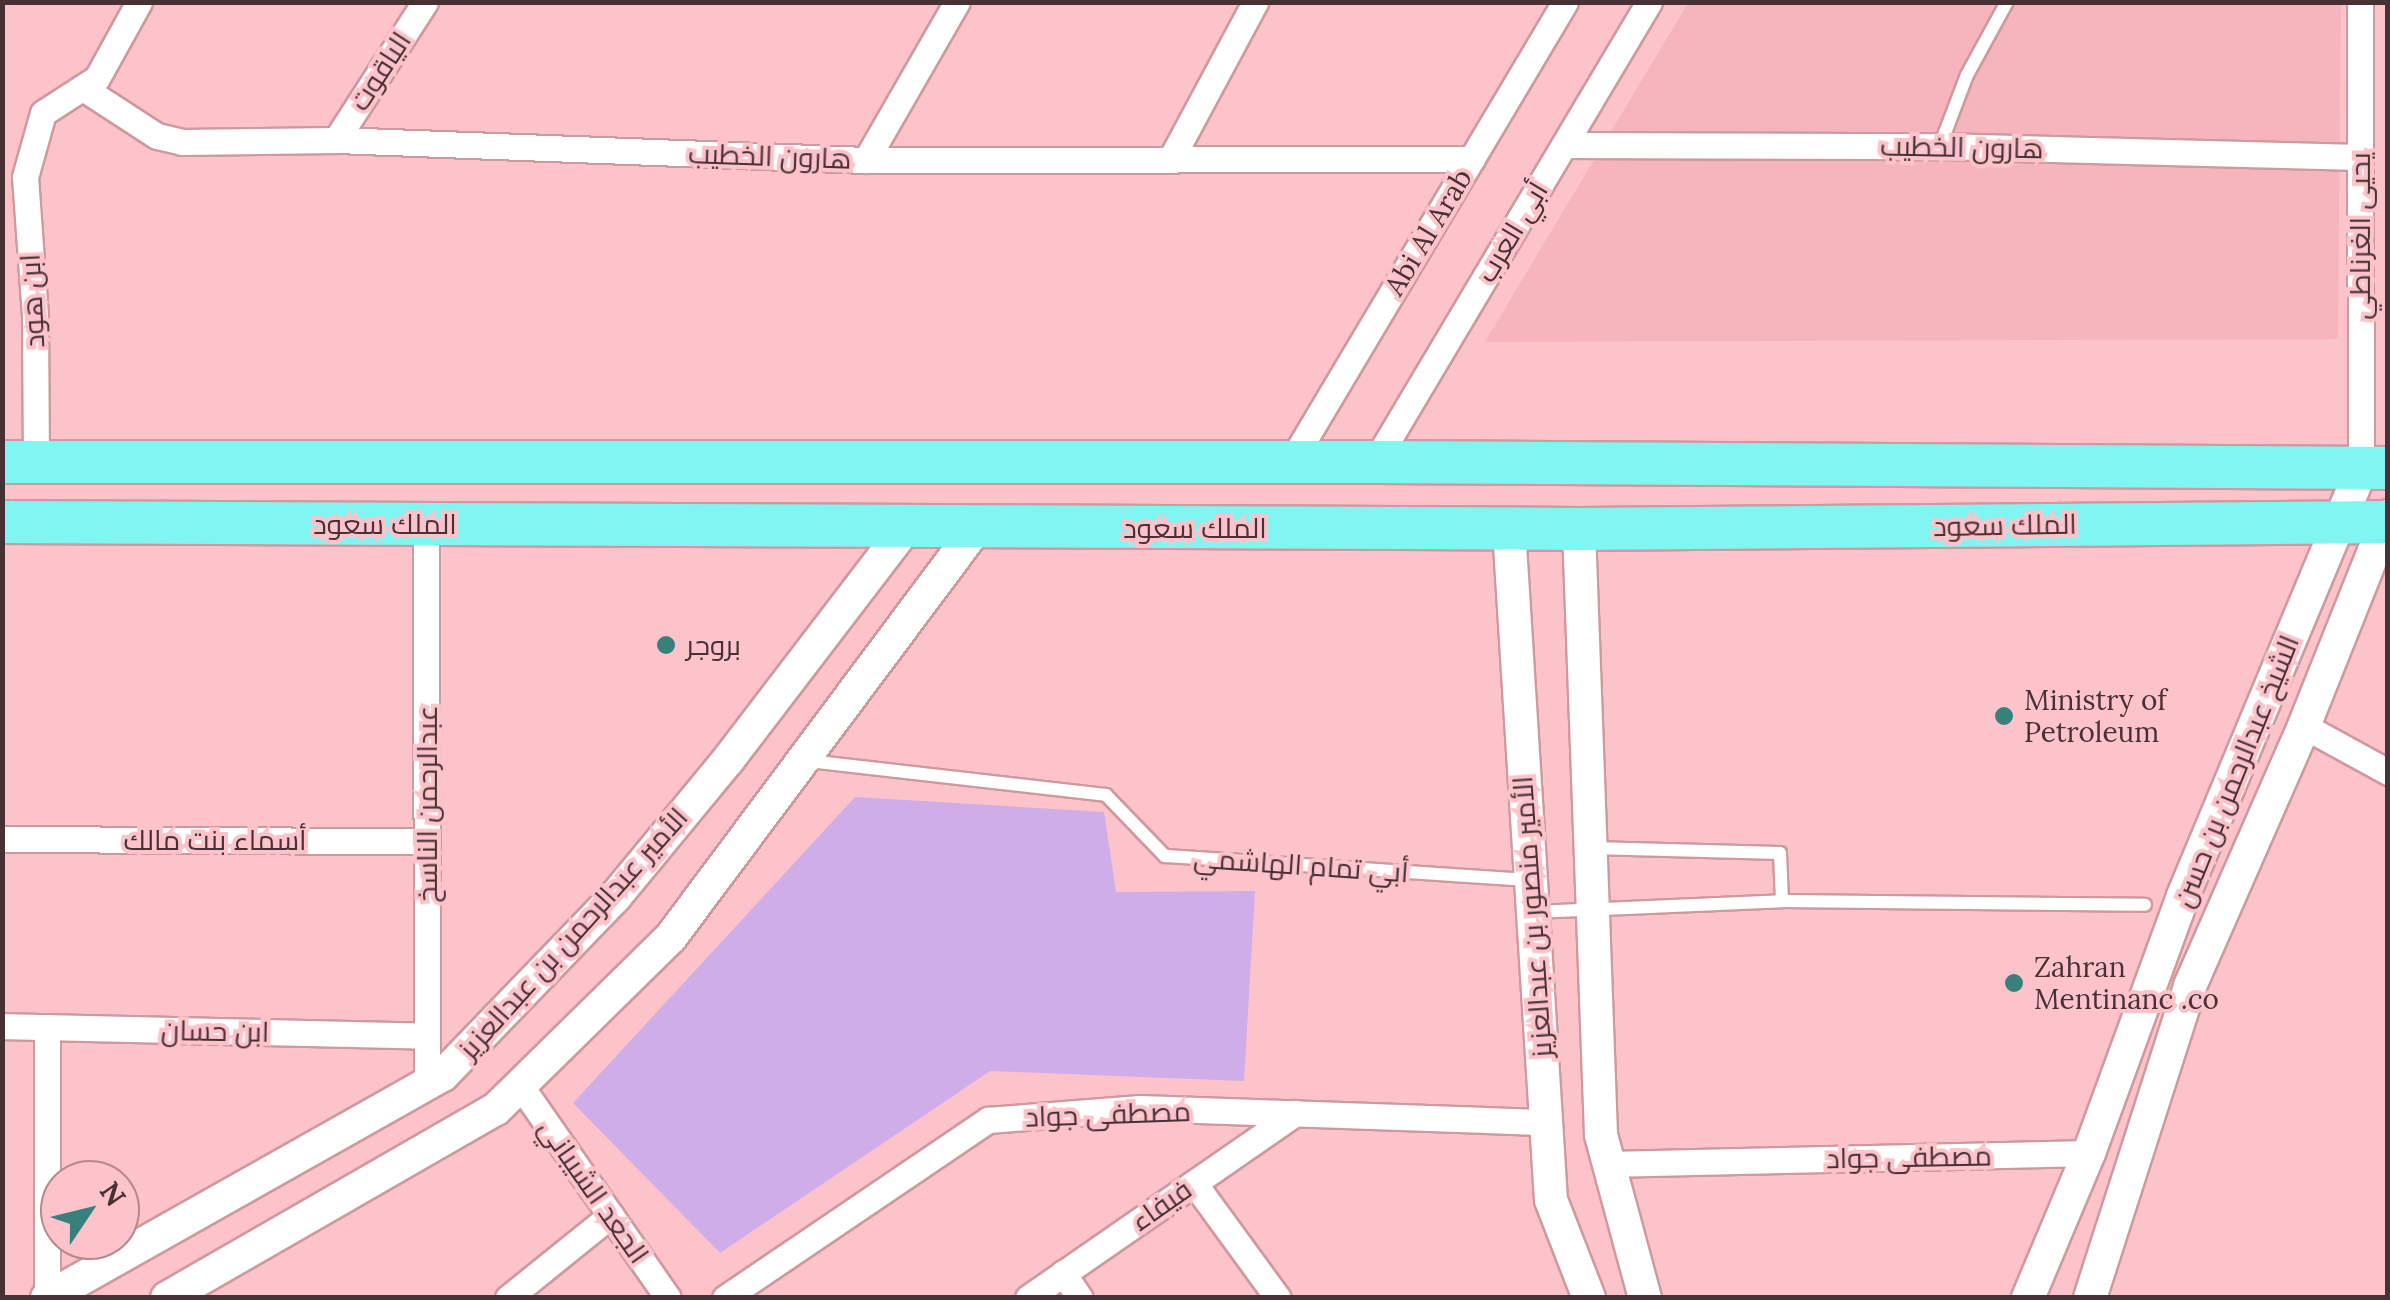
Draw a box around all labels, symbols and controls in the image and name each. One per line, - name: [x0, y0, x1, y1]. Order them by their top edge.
- street label: الياقوت: [342, 25, 418, 117]
- street label: هارون الخطيب: [1880, 129, 2044, 165]
- street label: هارون الخطيب: [688, 136, 852, 176]
- street label: يحيى الغرناطي: [2343, 152, 2377, 320]
- street label: Abi Al Arab: [1377, 163, 1479, 301]
- street label: أبي العرب: [1469, 176, 1555, 288]
- street label: ابن هود: [13, 253, 51, 349]
- street label: الملك سعود: [313, 507, 457, 541]
- street label: الملك سعود: [1933, 507, 2077, 543]
- street label: الملك سعود: [1123, 511, 1267, 545]
- place label: بروجر: [686, 628, 741, 662]
- street label: الشيخ عبدالرحمن بن حسن: [2166, 630, 2306, 912]
- marker: بروجر: [655, 634, 677, 656]
- place label: Ministry of Petroleum: [2024, 683, 2167, 749]
- street label: عبدالرحمن الناسخ: [410, 705, 444, 903]
- marker: Ministry of Petroleum: [1993, 705, 2015, 727]
- street label: الأمير منصور بن عبدالعزيز: [1505, 775, 1559, 1059]
- street label: الأمير عبدالرحمن بن عبدالعزيز: [451, 801, 695, 1065]
- street label: أسماء بنت مالك: [123, 823, 307, 857]
- street label: أبي تمام الهاشمي: [1192, 841, 1410, 889]
- place label: Zahran Mentinanc .co: [2034, 950, 2219, 1016]
- marker: Zahran Mentinanc .co: [2003, 972, 2025, 994]
- street label: ابن حسان: [160, 1013, 270, 1049]
- street label: مصطفى جواد: [1025, 1094, 1191, 1134]
- street label: الجعد الشيباني: [532, 1112, 656, 1270]
- street label: مصطفى جواد: [1826, 1139, 1992, 1175]
- north arrow: [40, 1160, 140, 1260]
- street label: فيفاء: [1124, 1172, 1198, 1238]
- text: N: [92, 1175, 134, 1213]

